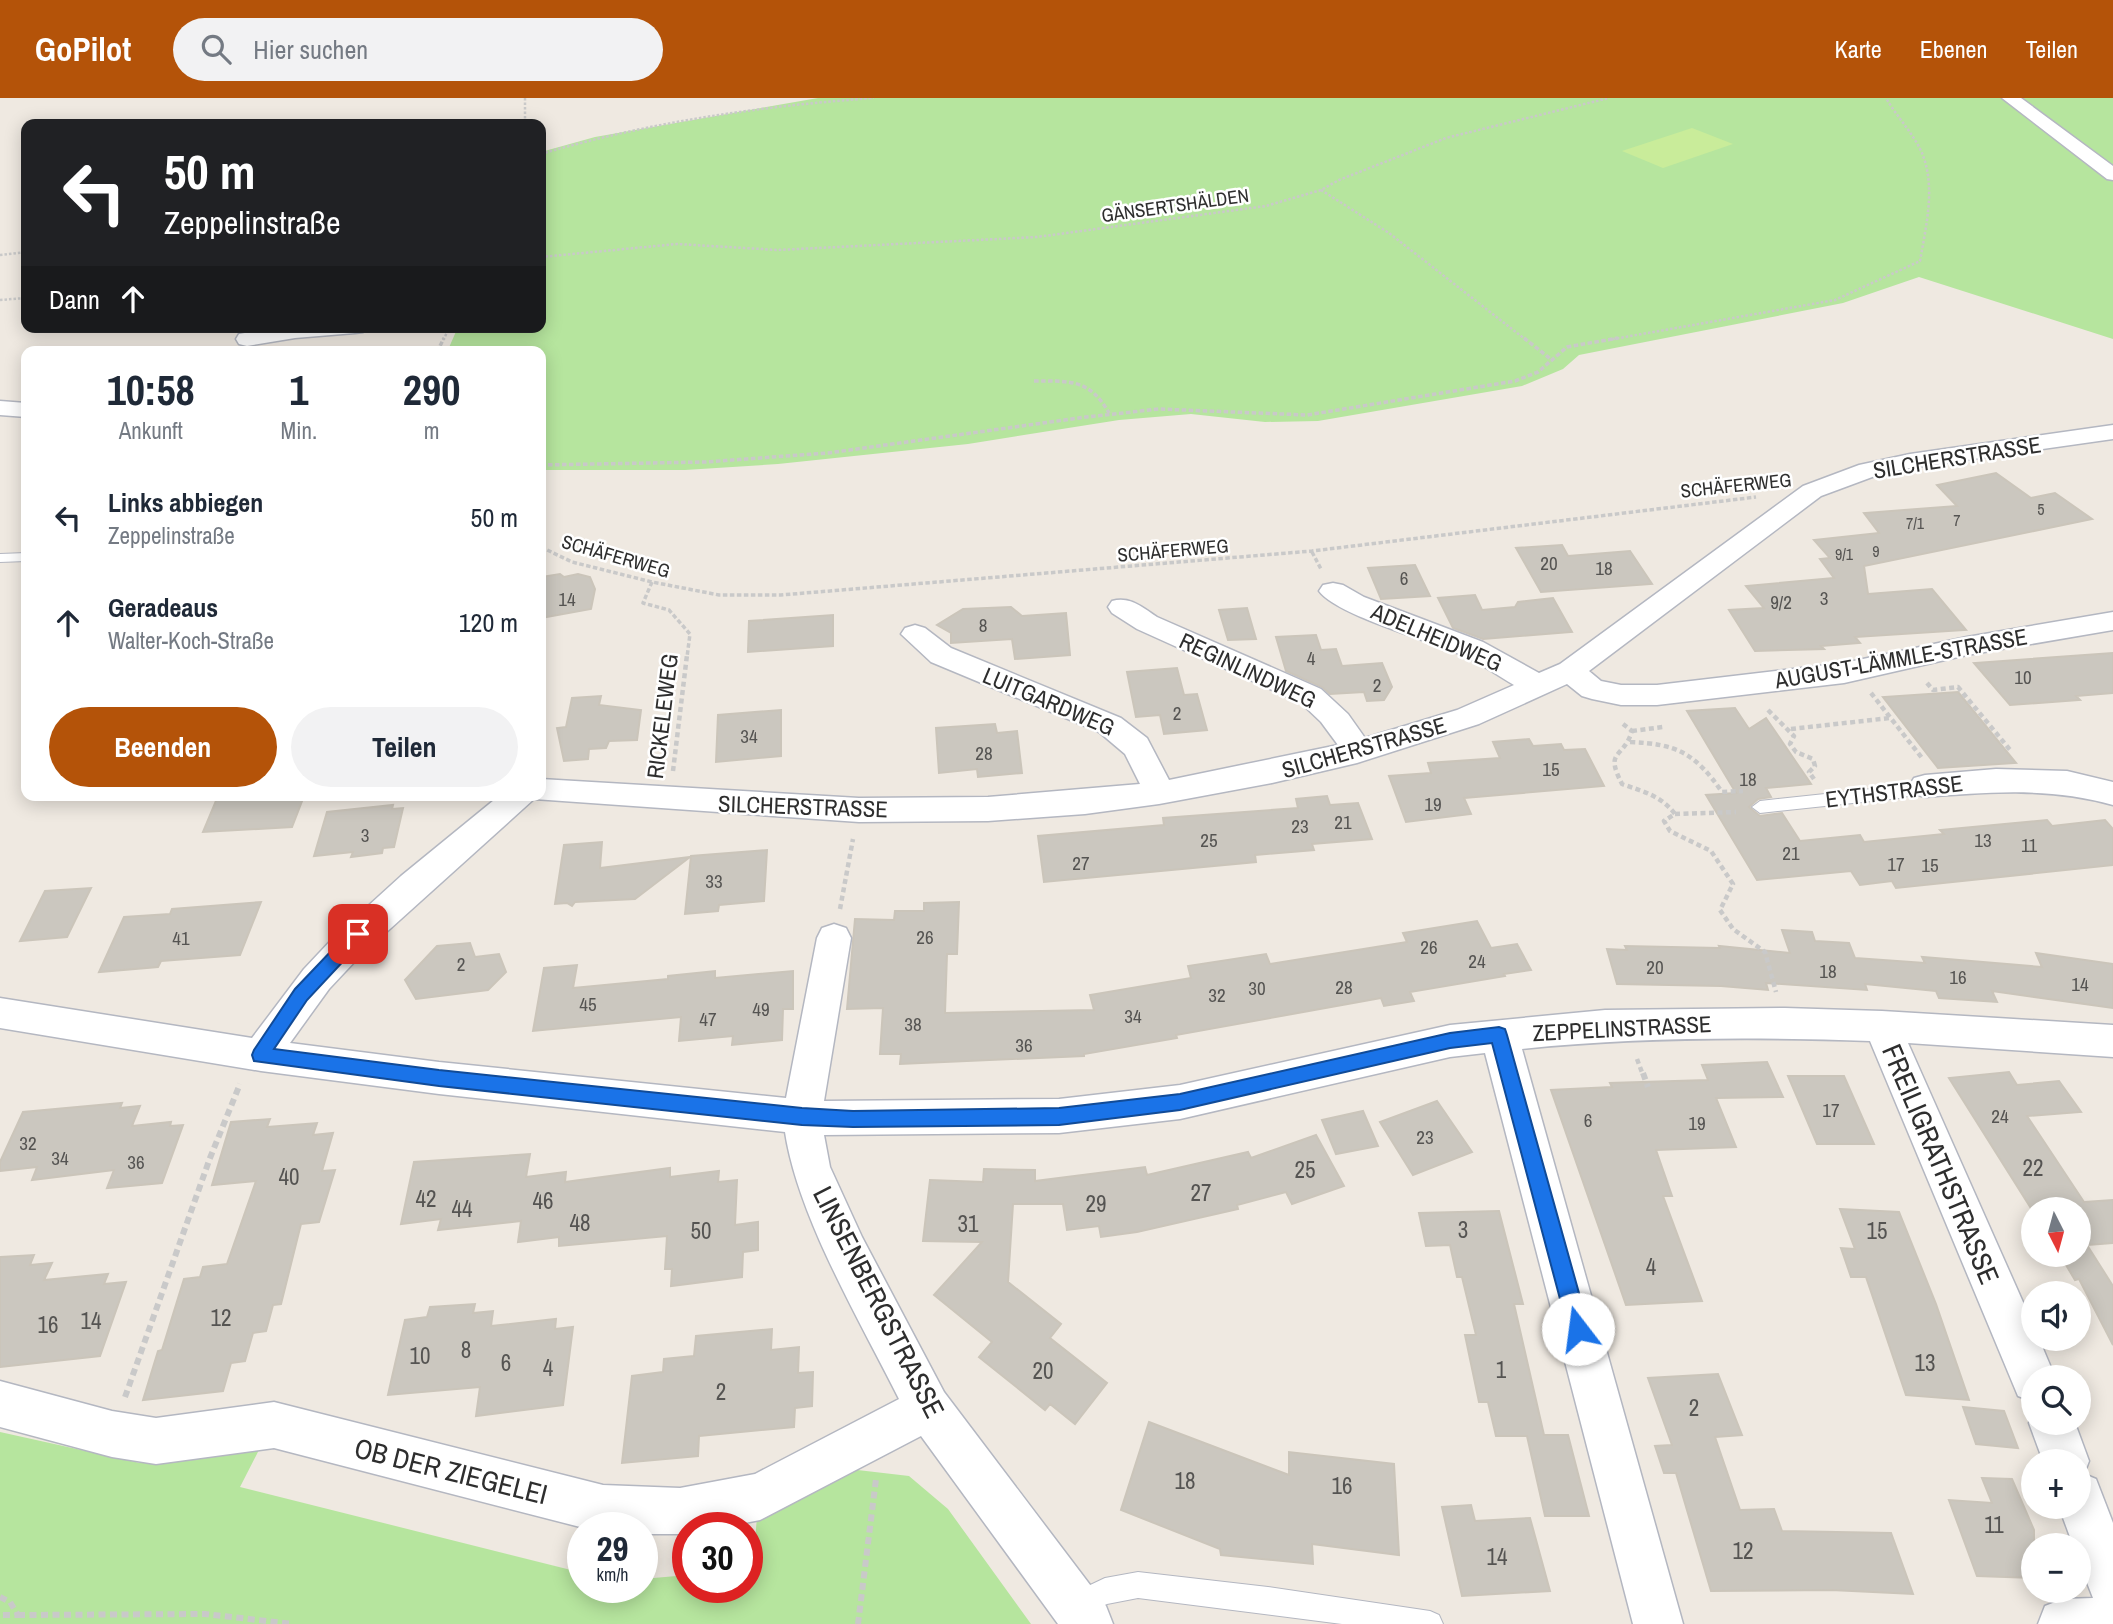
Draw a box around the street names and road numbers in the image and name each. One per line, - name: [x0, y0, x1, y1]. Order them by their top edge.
- street label: GÄNSERTSHÄLDEN: [1100, 182, 1250, 228]
- street label: SILCHERSTRASSE: [1871, 428, 2043, 486]
- street label: SCHÄFERWEG: [1679, 466, 1793, 504]
- street label: SCHÄFERWEG: [559, 528, 673, 584]
- street label: SCHÄFERWEG: [1116, 532, 1230, 568]
- street label: ADELHEIDWEG: [1366, 595, 1507, 678]
- street label: AUGUST-LÄMMLE-STRASSE: [1771, 621, 2030, 696]
- street label: REGINLINDWEG: [1174, 625, 1322, 715]
- street label: RICKELEWEG: [639, 652, 685, 780]
- street label: LUITGARDWEG: [978, 659, 1120, 743]
- street label: SILCHERSTRASSE: [1278, 709, 1450, 785]
- street label: EYTHSTRASSE: [1823, 767, 1965, 815]
- street label: SILCHERSTRASSE: [718, 788, 888, 824]
- street label: ZEPPELINSTRASSE: [1532, 1008, 1712, 1048]
- street label: FREILIGRATHSTRASSE: [1873, 1038, 2009, 1290]
- street label: LINSENBERGSTRASSE: [804, 1180, 954, 1424]
- street label: OB DER ZIEGELEI: [350, 1429, 552, 1513]

